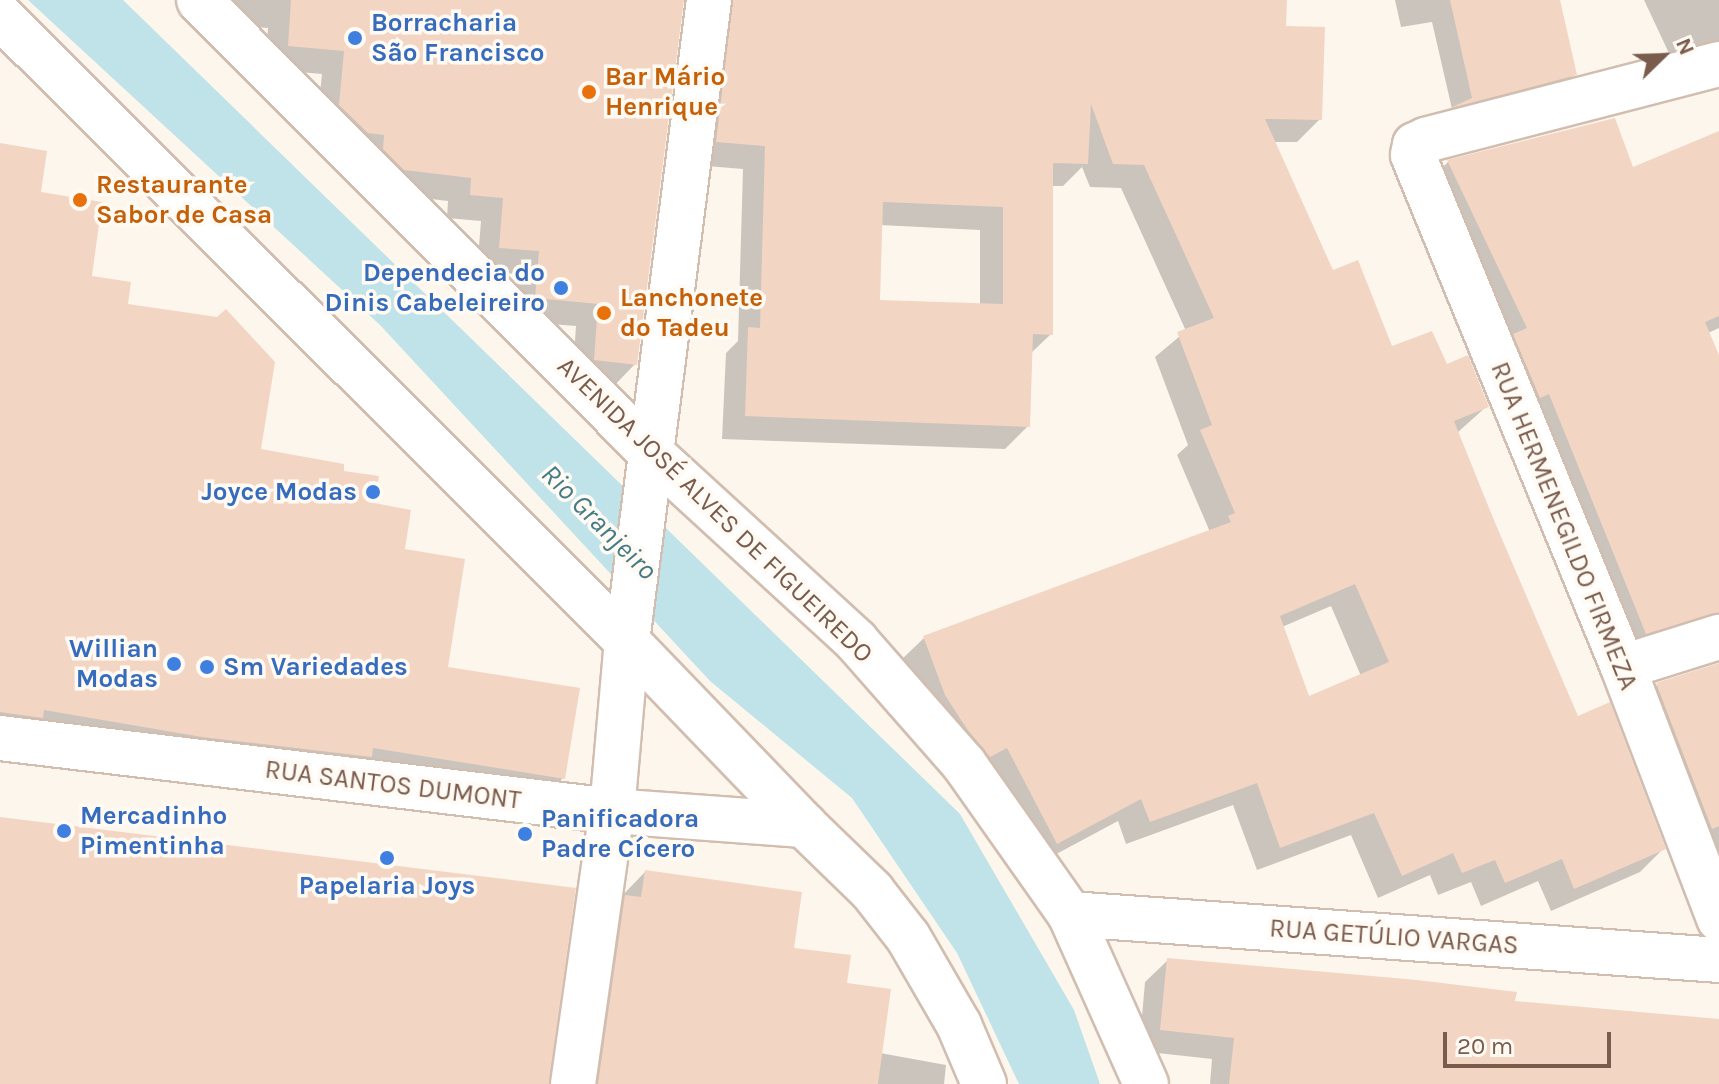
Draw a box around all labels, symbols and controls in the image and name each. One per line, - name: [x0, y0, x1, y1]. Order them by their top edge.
- place label: Borracharia São Francisco: [371, 7, 544, 68]
- north arrow: [1623, 16, 1703, 96]
- marker: Borracharia São Francisco: [346, 29, 364, 47]
- text: N: [1670, 34, 1700, 59]
- place label: Bar Mário Henrique: [605, 61, 725, 122]
- marker: Bar Mário Henrique: [580, 83, 598, 101]
- place label: Restaurante Sabor de Casa: [96, 169, 272, 230]
- marker: Restaurante Sabor de Casa: [71, 191, 89, 209]
- place label: Dependecia do Dinis Cabeleireiro: [325, 257, 545, 318]
- marker: Dependecia do Dinis Cabeleireiro: [552, 279, 570, 297]
- place label: Lanchonete do Tadeu: [620, 282, 763, 344]
- marker: Lanchonete do Tadeu: [595, 304, 613, 322]
- street label: AVENIDA JOSÉ ALVES DE FIGUEIREDO: [551, 351, 879, 669]
- street label: RUA HERMENEGILDO FIRMEZA: [1484, 357, 1644, 695]
- water label: Rio Granjeiro: [534, 457, 664, 587]
- place label: Joyce Modas: [201, 476, 357, 508]
- marker: Joyce Modas: [364, 483, 382, 501]
- place label: Willian Modas: [69, 633, 158, 694]
- place label: Sm Variedades: [223, 651, 408, 683]
- marker: Willian Modas: [165, 655, 183, 673]
- marker: Sm Variedades: [198, 658, 216, 676]
- street label: RUA SANTOS DUMONT: [263, 754, 523, 816]
- place label: Mercadinho Pimentinha: [80, 800, 227, 862]
- place label: Panificadora Padre Cícero: [541, 803, 699, 864]
- marker: Mercadinho Pimentinha: [55, 822, 73, 840]
- marker: Panificadora Padre Cícero: [516, 825, 534, 843]
- marker: Papelaria Joys: [378, 849, 396, 867]
- place label: Papelaria Joys: [299, 870, 475, 902]
- street label: RUA GETÚLIO VARGAS: [1268, 913, 1520, 961]
- scale bar: [1447, 1016, 1615, 1066]
- text: 20 m: [1457, 1032, 1513, 1060]

